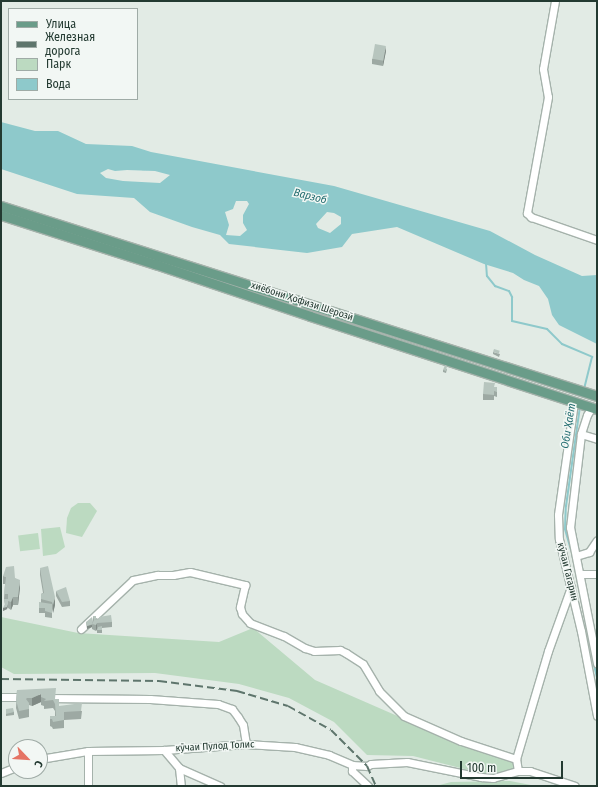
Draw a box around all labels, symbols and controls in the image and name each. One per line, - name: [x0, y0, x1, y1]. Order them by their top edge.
- legend: [8, 8, 138, 100]
- text: Улица: [46, 17, 76, 31]
- text: Железная дорога: [45, 30, 95, 58]
- text: Парк: [46, 57, 71, 71]
- text: Вода: [46, 77, 71, 91]
- water label: Варзоб: [292, 187, 328, 207]
- street label: хиёбони Ҳофизи Шерозӣ: [249, 280, 355, 324]
- water label: Оби Ҳаёт: [559, 402, 579, 450]
- street label: кӯчаи Гагарин: [554, 542, 580, 602]
- north arrow: [8, 739, 48, 779]
- street label: кӯчаи Пулод Толис: [175, 739, 255, 755]
- scale bar: [462, 753, 565, 779]
- text: С: [31, 758, 46, 769]
- text: 100 m: [467, 761, 496, 775]

